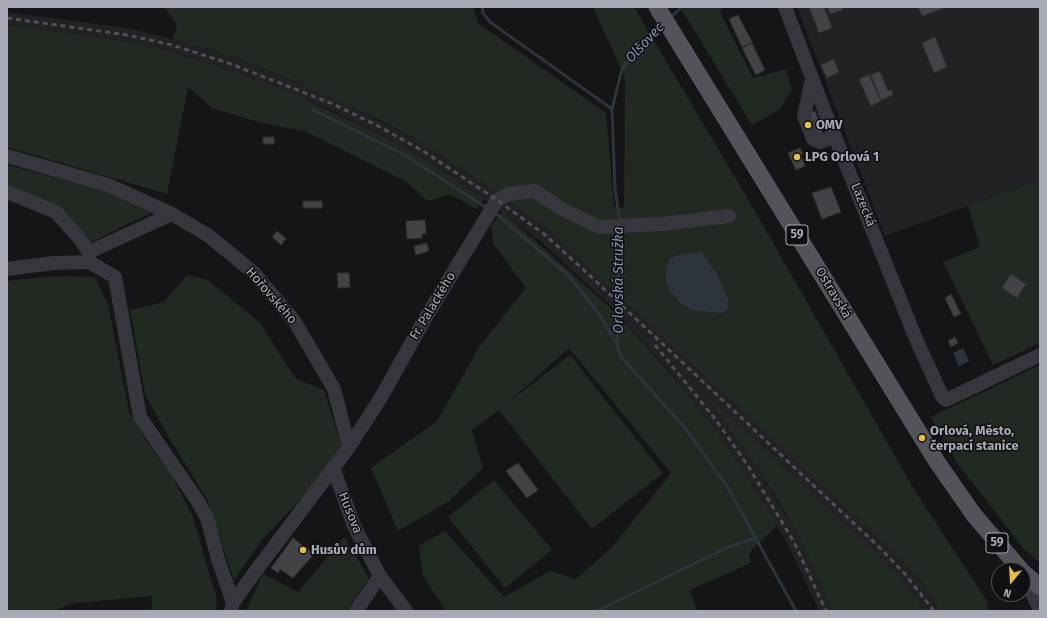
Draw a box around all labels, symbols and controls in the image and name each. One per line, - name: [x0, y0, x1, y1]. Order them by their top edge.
- water label: Olšovec: [622, 19, 668, 67]
- place label: OMV: [816, 117, 842, 133]
- marker: OMV: [803, 120, 813, 130]
- place label: LPG Orlová 1: [805, 149, 879, 165]
- marker: LPG Orlová 1: [792, 152, 802, 162]
- street label: Lazecká: [847, 181, 879, 229]
- road number: 59: [786, 225, 808, 245]
- water label: Orlovská Stružka: [611, 227, 627, 333]
- street label: Hořovského: [242, 265, 300, 327]
- street label: Ostravská: [812, 265, 854, 321]
- street label: Fr. Palackého: [407, 269, 459, 343]
- place label: Orlová, Město, čerpací stanice: [930, 423, 1019, 454]
- marker: Orlová, Město, čerpací stanice: [917, 433, 927, 443]
- street label: Husova: [335, 490, 365, 536]
- road number: 59: [986, 533, 1008, 553]
- place label: Husův dům: [311, 542, 377, 558]
- marker: Husův dům: [298, 545, 308, 555]
- north arrow: [991, 562, 1031, 602]
- text: N: [1002, 586, 1013, 600]

